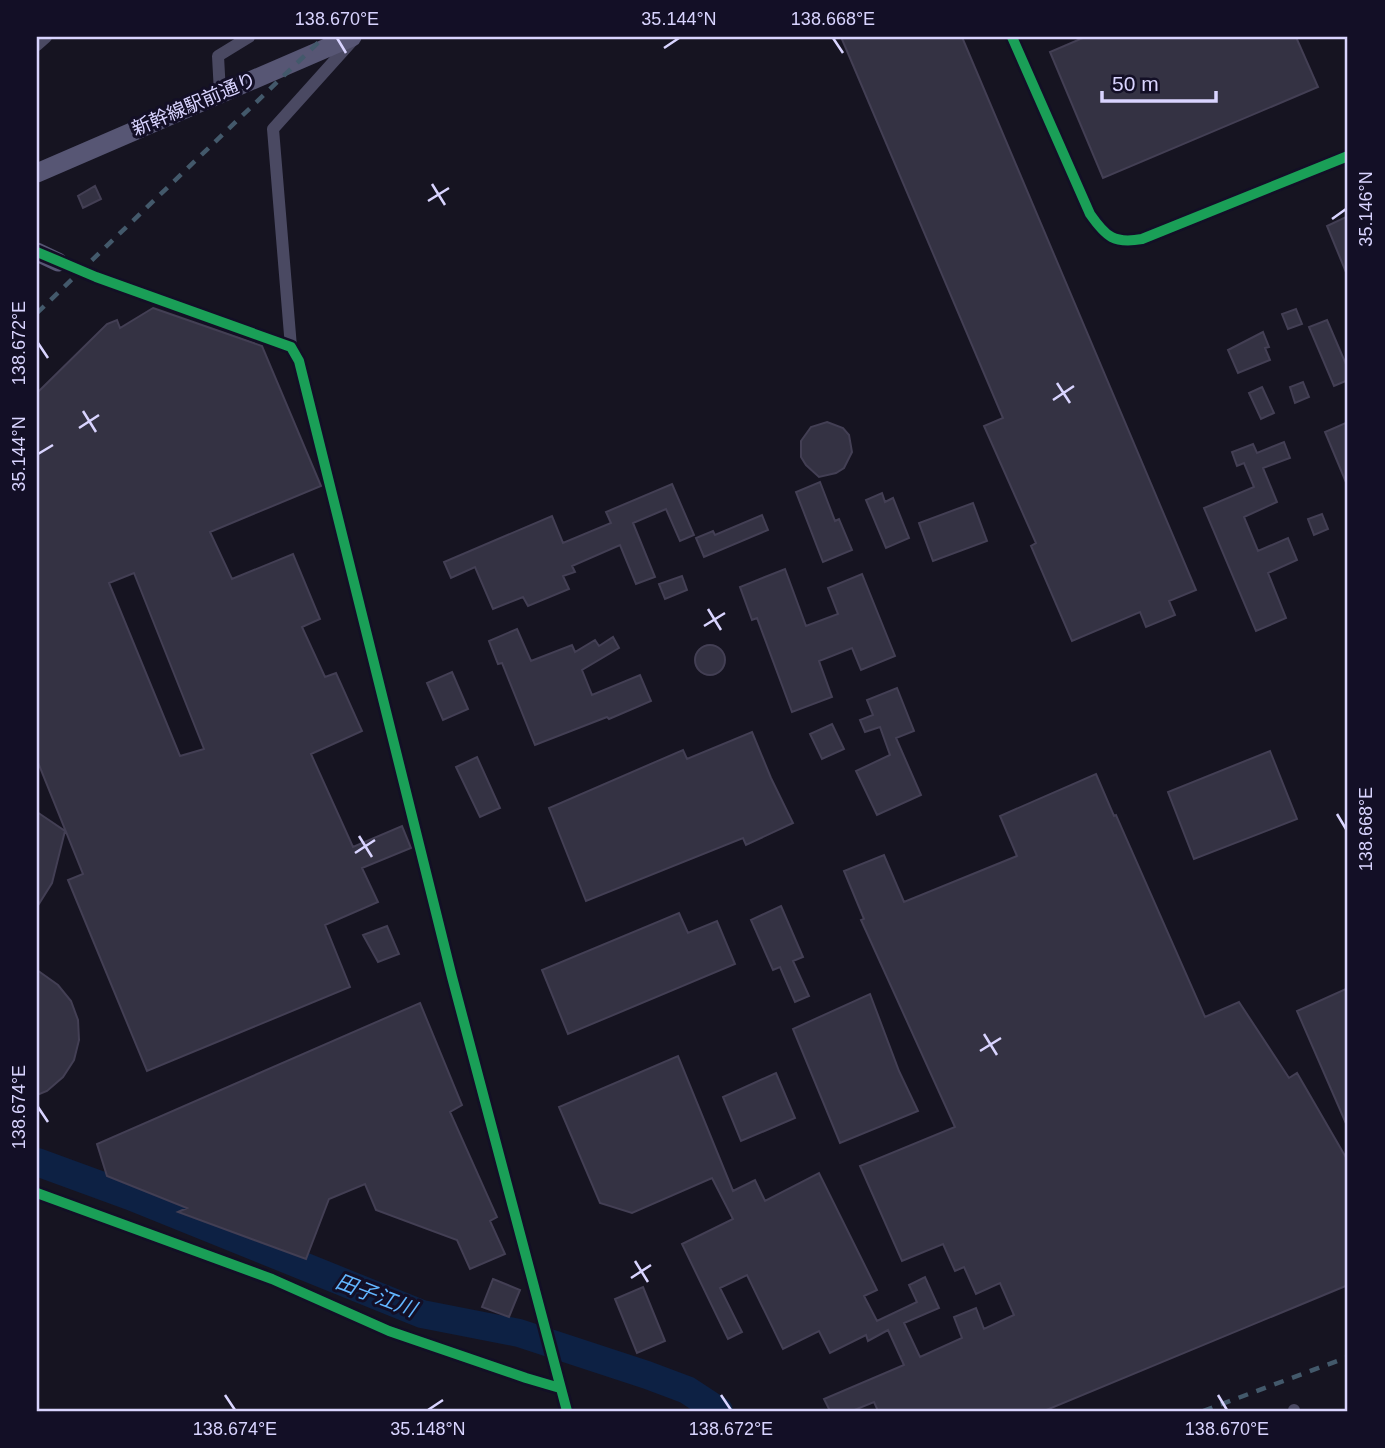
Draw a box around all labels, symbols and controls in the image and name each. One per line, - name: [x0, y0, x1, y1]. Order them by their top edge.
- text: 138.670°E: [295, 9, 379, 29]
- text: 35.144°N: [641, 9, 717, 29]
- text: 138.668°E: [791, 9, 875, 29]
- scale bar: [1102, 60, 1215, 104]
- street label: 新幹線駅前通り: [129, 68, 259, 140]
- text: 50 m: [1112, 72, 1159, 95]
- text: 35.146°N: [1356, 171, 1376, 247]
- text: 138.672°E: [9, 301, 29, 385]
- text: 35.144°N: [9, 416, 29, 492]
- text: 138.668°E: [1356, 787, 1376, 871]
- text: 138.674°E: [9, 1065, 29, 1149]
- water label: 田子江川: [333, 1269, 421, 1322]
- text: 138.674°E: [193, 1419, 277, 1439]
- text: 35.148°N: [390, 1419, 466, 1439]
- text: 138.672°E: [689, 1419, 773, 1439]
- text: 138.670°E: [1185, 1419, 1269, 1439]

